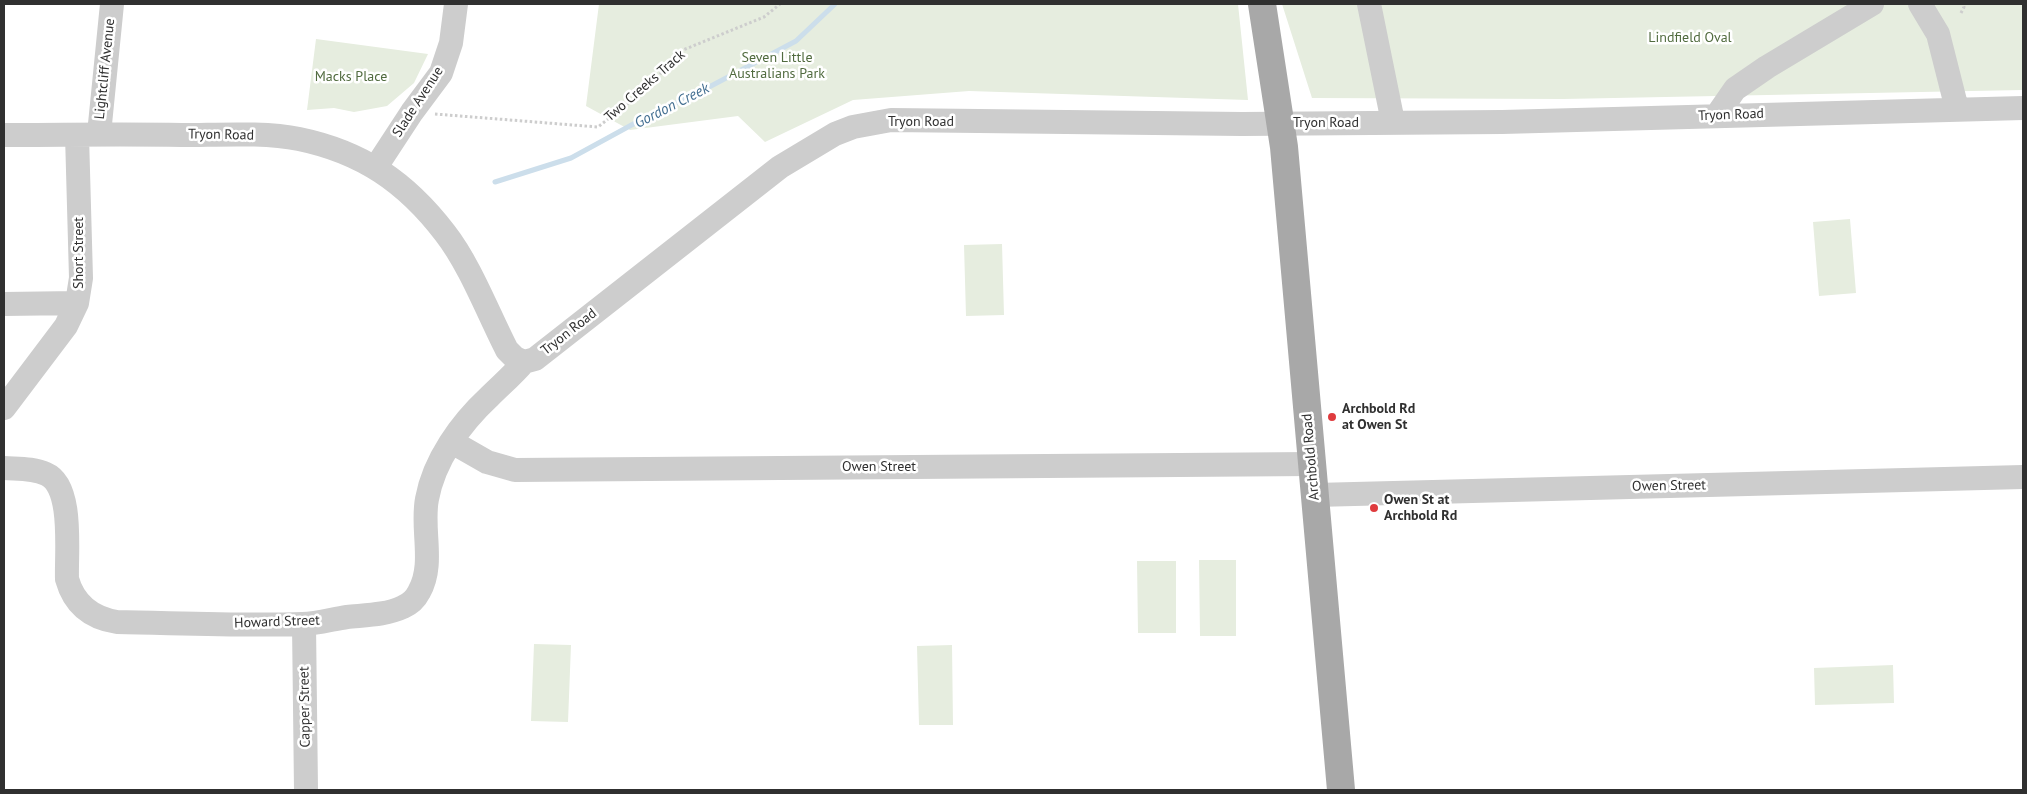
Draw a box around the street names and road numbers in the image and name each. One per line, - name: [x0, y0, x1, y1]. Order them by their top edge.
- street label: Lightcliff Avenue: [91, 18, 119, 120]
- street label: Two Creeks Track: [601, 46, 689, 126]
- street label: Slade Avenue: [389, 64, 447, 140]
- street label: Tryon Road: [1698, 105, 1764, 125]
- street label: Tryon Road: [888, 114, 954, 130]
- street label: Tryon Road: [1293, 115, 1359, 131]
- street label: Tryon Road: [188, 126, 254, 144]
- street label: Short Street: [71, 217, 87, 289]
- street label: Tryon Road: [538, 305, 600, 359]
- street label: Archbold Road: [1299, 413, 1323, 501]
- street label: Owen Street: [842, 459, 916, 475]
- street label: Owen Street: [1632, 477, 1706, 495]
- street label: Howard Street: [234, 612, 320, 632]
- street label: Capper Street: [296, 666, 314, 748]

